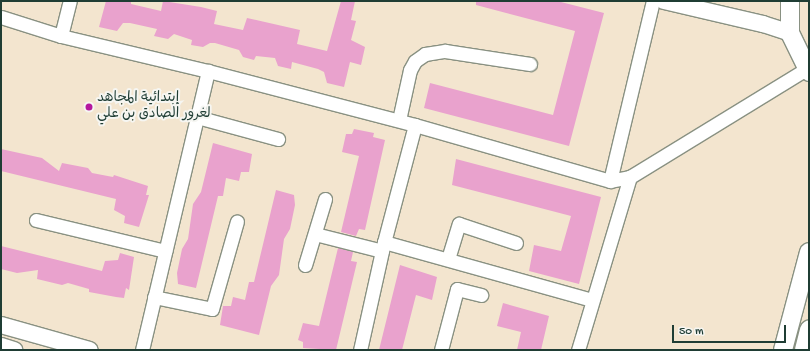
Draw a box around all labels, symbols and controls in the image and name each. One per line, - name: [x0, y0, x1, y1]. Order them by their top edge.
- place label: إبتدائية المجاهد لغرور الصادق بن علي: [97, 91, 211, 124]
- marker: إبتدائية المجاهد لغرور الصادق بن علي: [84, 102, 94, 112]
- scale bar: [674, 317, 788, 343]
- text: 50 m: [679, 325, 704, 339]

